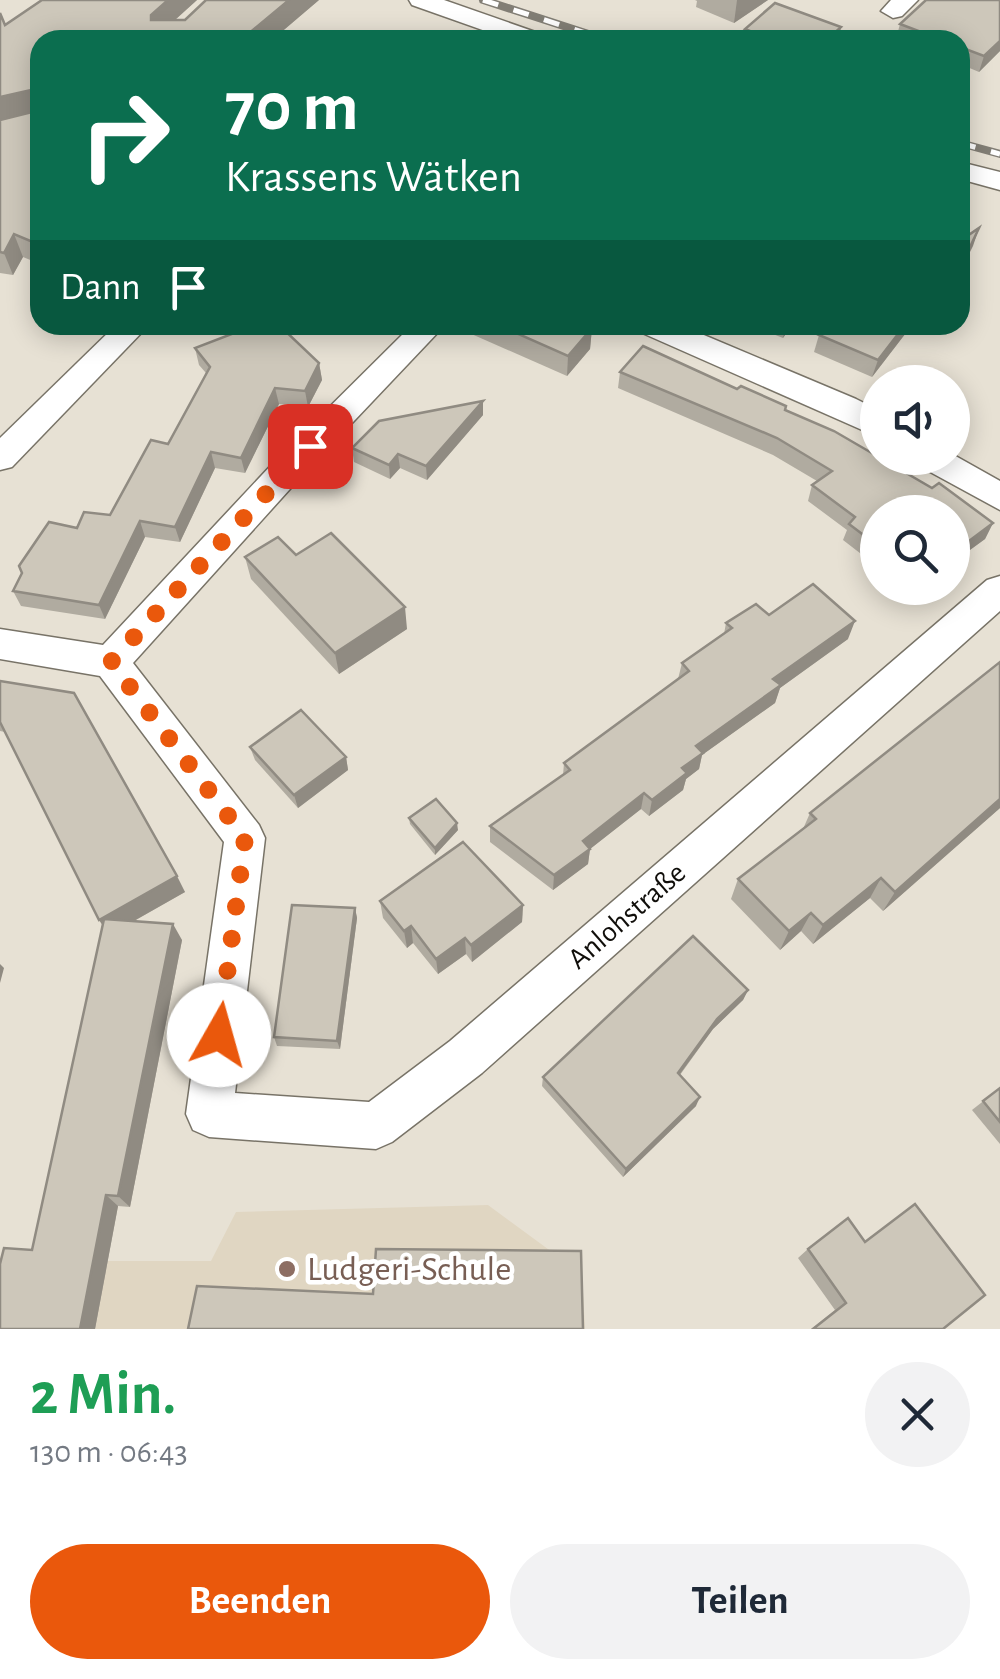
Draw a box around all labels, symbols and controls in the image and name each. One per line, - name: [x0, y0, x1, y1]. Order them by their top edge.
- icon: right: [60, 70, 190, 200]
- text: 70 m: [225, 73, 359, 143]
- text: Krassens Wätken: [225, 155, 522, 200]
- icon: arrive: [161, 260, 216, 315]
- text: Dann: [60, 269, 141, 307]
- map controls: [860, 365, 970, 605]
- button: sound: [860, 365, 970, 475]
- pin: [268, 404, 353, 489]
- icon: arrive: [283, 419, 338, 474]
- button: search: [860, 495, 970, 605]
- street label: Anlohstraße: [563, 857, 691, 975]
- position arrow: [167, 983, 271, 1087]
- place label: Ludgeri-Schule: [307, 1252, 511, 1287]
- marker: Ludgeri-Schule: [276, 1258, 298, 1280]
- button: close: [865, 1362, 970, 1467]
- text: 2 Min.: [30, 1365, 176, 1425]
- text: 130 m · 06:43: [30, 1436, 188, 1468]
- button: Beenden: [30, 1544, 490, 1659]
- button: Teilen: [510, 1544, 970, 1659]

